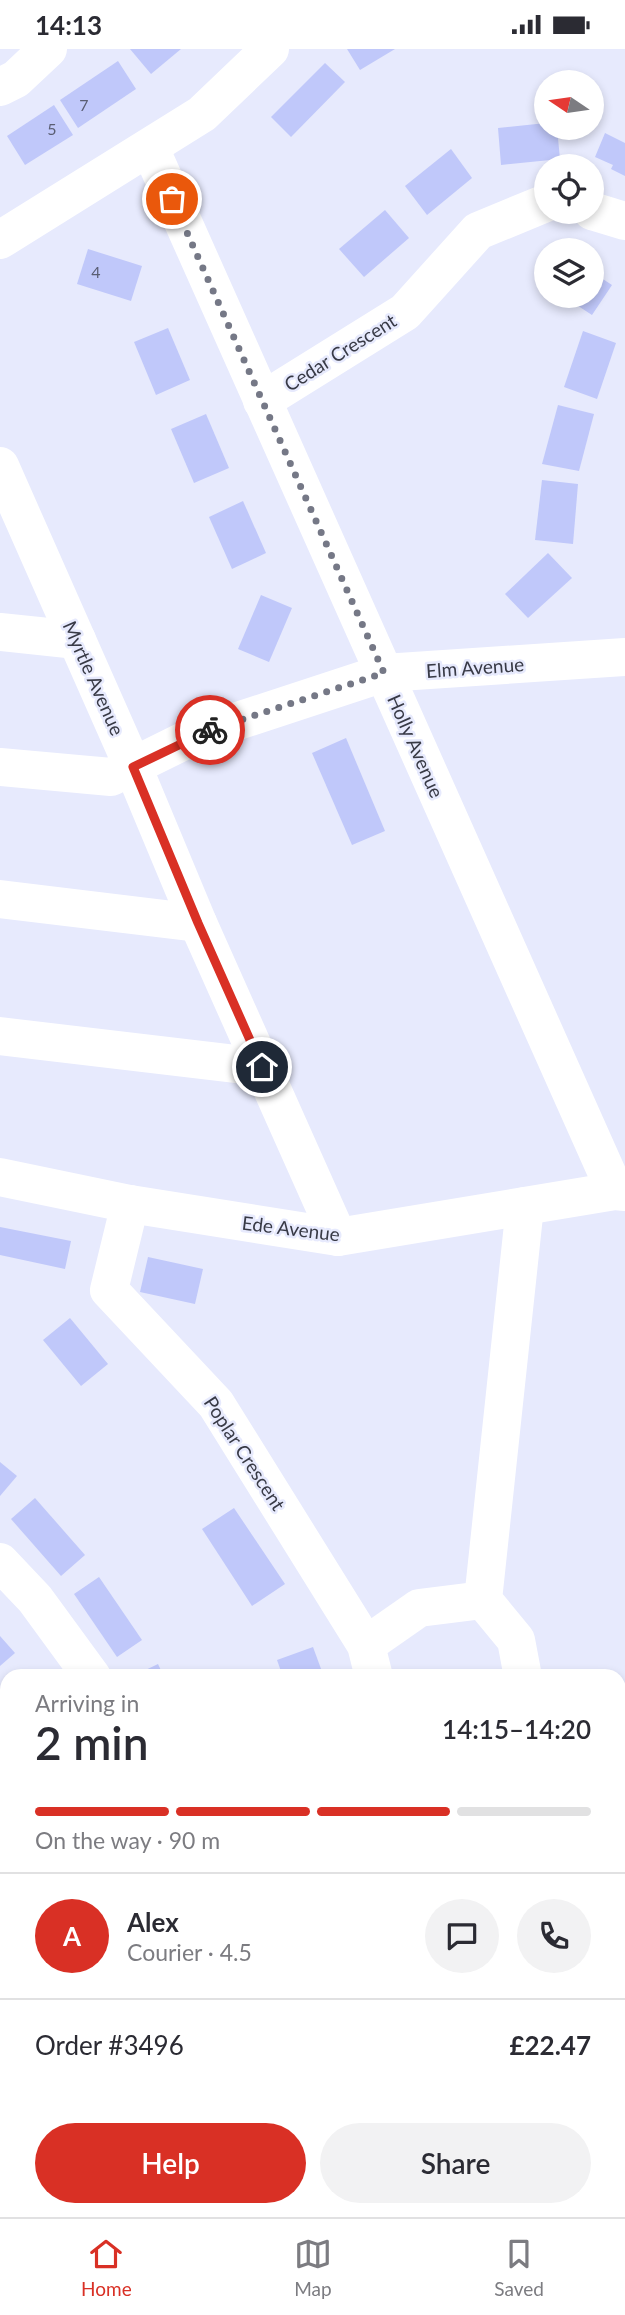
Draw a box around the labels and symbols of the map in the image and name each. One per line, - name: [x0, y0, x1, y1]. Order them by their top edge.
- north arrow: [534, 70, 604, 140]
- house number: 7: [79, 95, 89, 114]
- house number: 5: [47, 119, 57, 138]
- pin: [142, 169, 202, 229]
- house number: 4: [91, 262, 101, 281]
- street label: Cedar Crescent: [280, 308, 400, 396]
- street label: Myrtle Avenue: [59, 617, 129, 739]
- street label: Elm Avenue: [425, 652, 525, 682]
- street label: Holly Avenue: [383, 691, 449, 801]
- courier: [175, 695, 245, 765]
- pin: [232, 1037, 292, 1097]
- street label: Ede Avenue: [241, 1211, 341, 1245]
- street label: Poplar Crescent: [200, 1392, 290, 1514]

